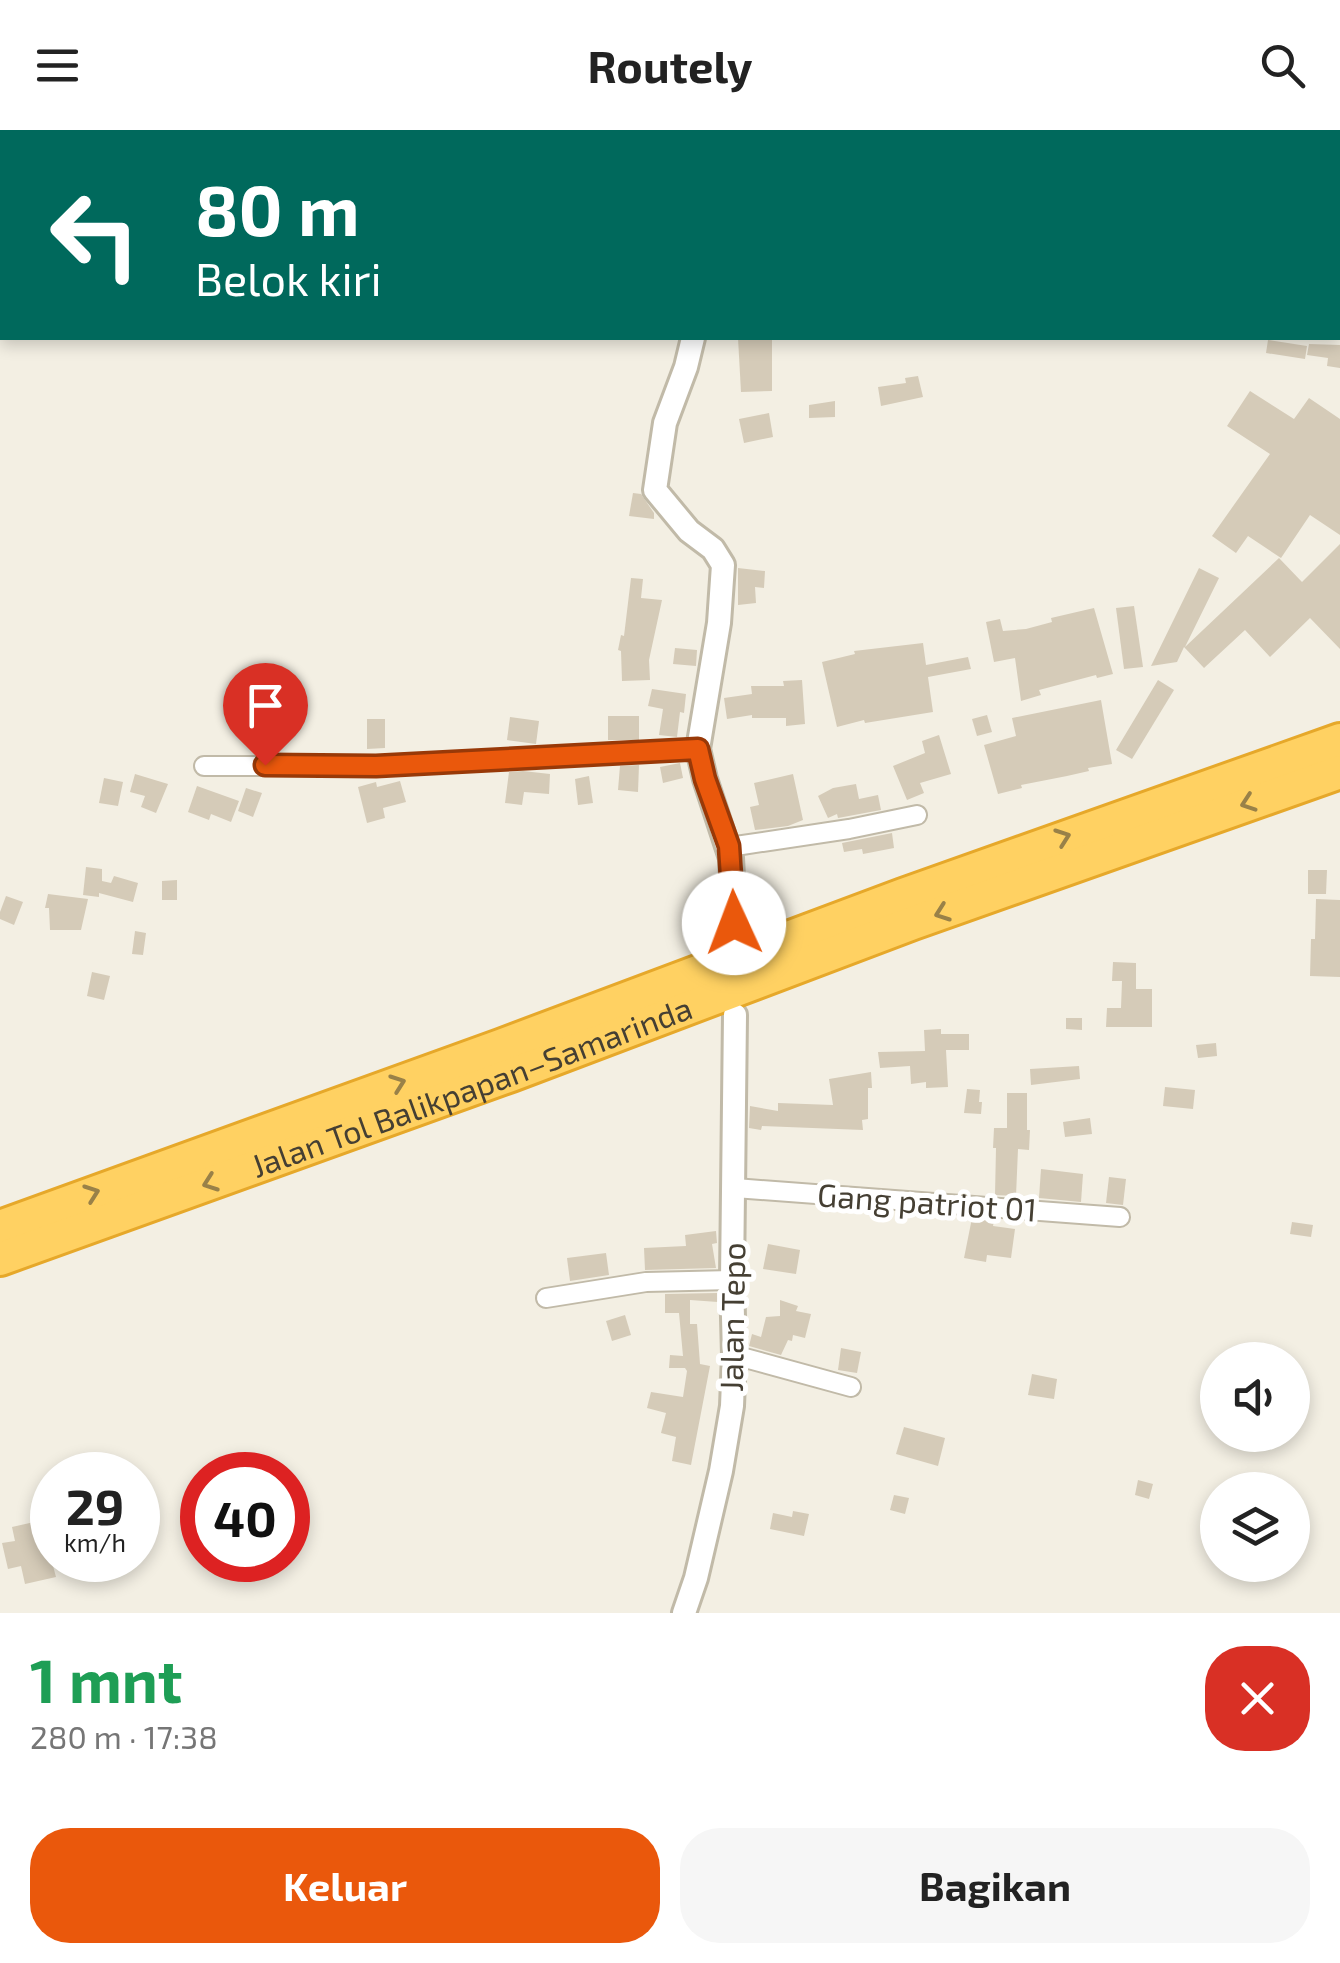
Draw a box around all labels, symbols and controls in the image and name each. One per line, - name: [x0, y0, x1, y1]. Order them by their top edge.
- icon: menu: [30, 38, 85, 93]
- text: Routely: [587, 38, 753, 92]
- icon: search: [1255, 38, 1310, 93]
- text: 80 m: [195, 166, 360, 250]
- icon: left: [30, 170, 160, 300]
- text: Belok kiri: [195, 251, 382, 305]
- pin: [223, 663, 308, 766]
- icon: arrive: [238, 678, 293, 733]
- one-way arrow: [1240, 792, 1257, 812]
- one-way arrow: [1054, 828, 1071, 849]
- position arrow: [682, 871, 786, 975]
- one-way arrow: [934, 901, 951, 922]
- street label: Jalan Tol Balikpapan–Samarinda: [246, 987, 697, 1184]
- one-way arrow: [388, 1074, 405, 1095]
- one-way arrow: [203, 1171, 220, 1192]
- street label: Gang patriot 01: [816, 1174, 1038, 1228]
- one-way arrow: [82, 1185, 99, 1205]
- street label: Jalan Tepo: [711, 1242, 751, 1392]
- map controls: [1200, 1342, 1310, 1582]
- button: sound: [1200, 1342, 1310, 1452]
- speed limit sign: 40: [180, 1452, 310, 1582]
- button: layers: [1200, 1472, 1310, 1582]
- text: 29: [66, 1475, 124, 1535]
- text: km/h: [64, 1527, 126, 1557]
- text: 1 mnt: [30, 1643, 182, 1715]
- button: close: [1205, 1646, 1310, 1751]
- text: 280 m · 17:38: [30, 1717, 218, 1755]
- button: Keluar: [30, 1828, 660, 1943]
- button: Bagikan: [680, 1828, 1310, 1943]

